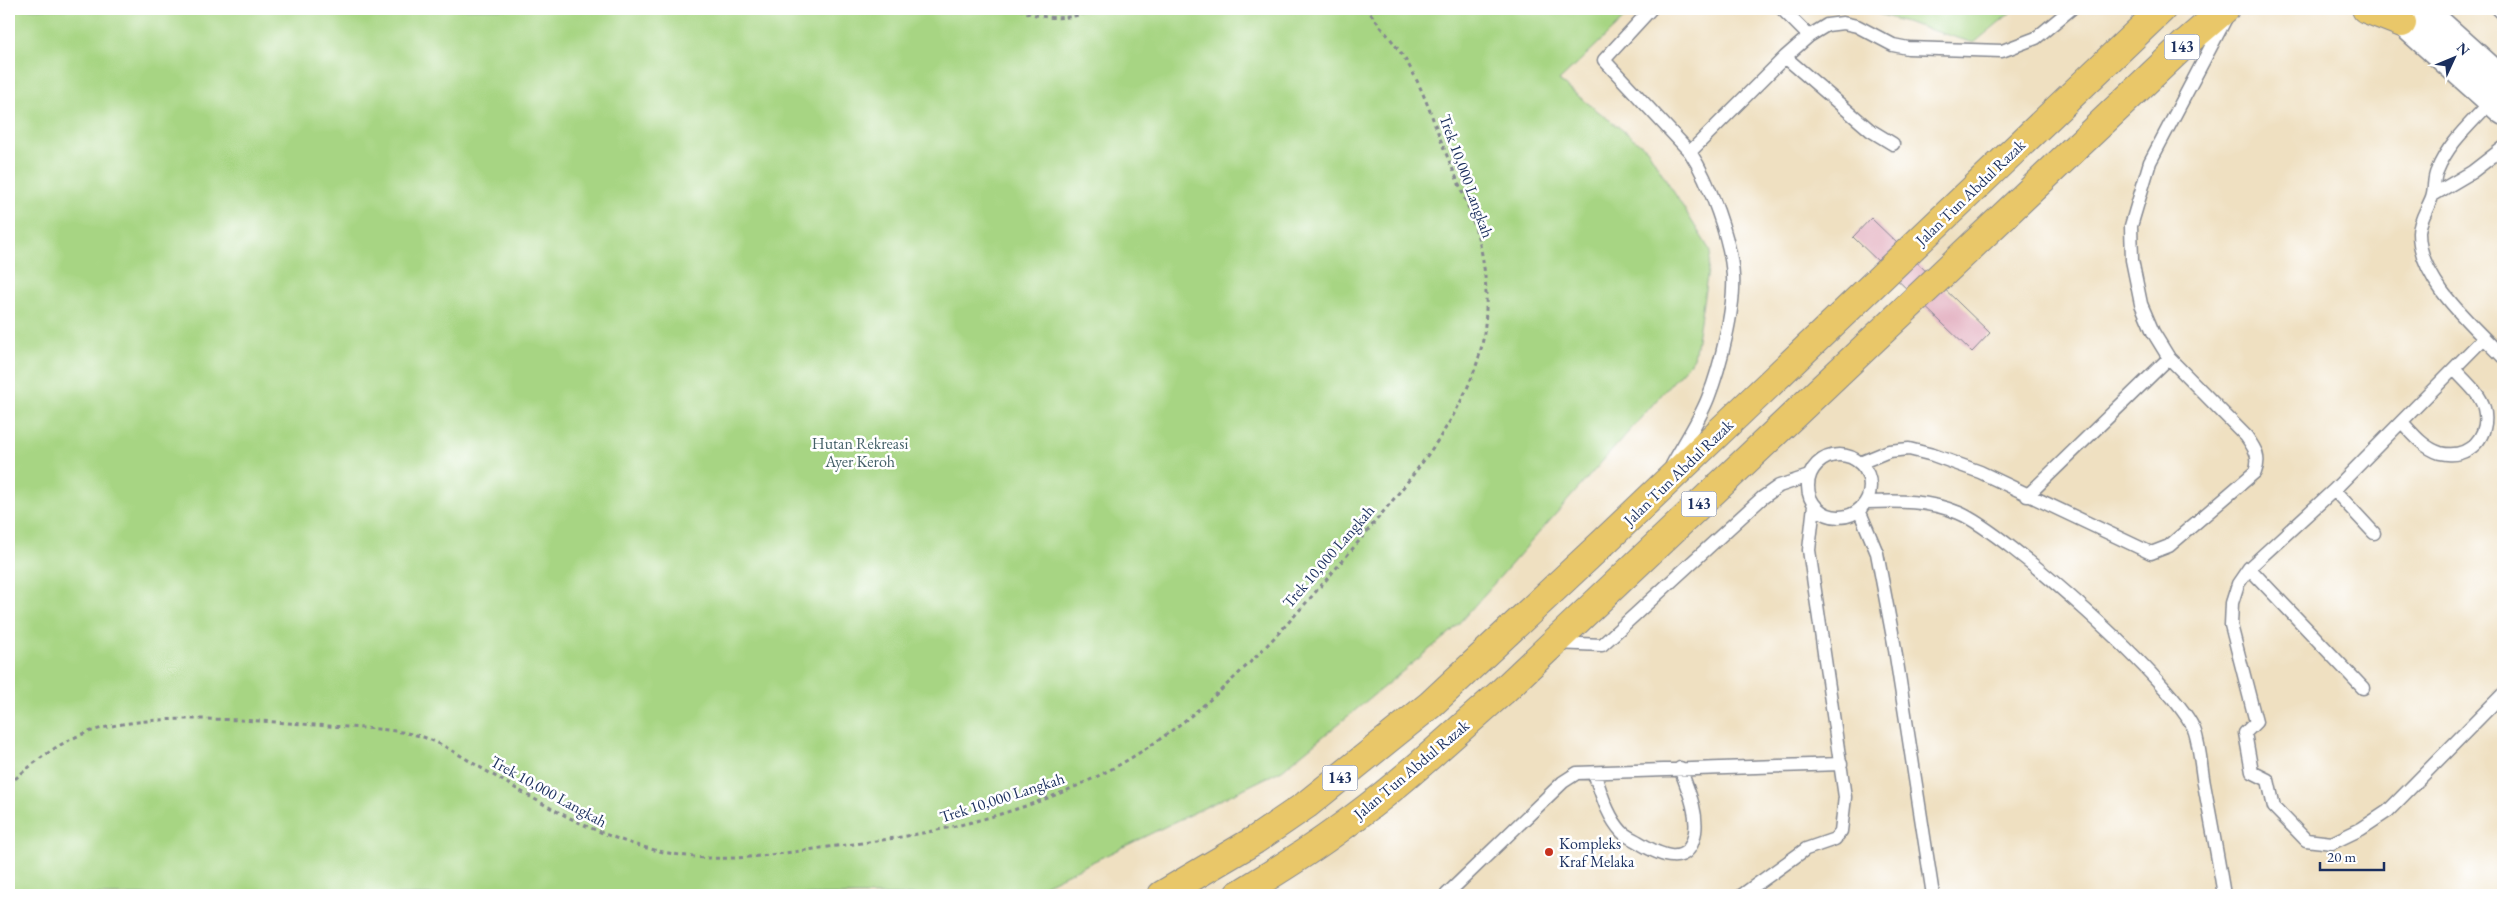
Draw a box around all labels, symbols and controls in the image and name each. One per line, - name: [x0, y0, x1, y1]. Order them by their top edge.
- north arrow: [2430, 32, 2480, 82]
- road number: 143: [2164, 34, 2200, 60]
- text: N: [2453, 39, 2474, 60]
- street label: Trek 10,000 Langkah: [1434, 112, 1499, 241]
- street label: Jalan Tun Abdul Razak: [1910, 134, 2030, 252]
- street label: Jalan Tun Abdul Razak: [1618, 414, 1738, 532]
- park label: Hutan Rekreasi Ayer Keroh: [812, 433, 908, 472]
- road number: 143: [1682, 492, 1716, 516]
- street label: Trek 10,000 Langkah: [1278, 500, 1379, 612]
- street label: Jalan Tun Abdul Razak: [1348, 714, 1474, 825]
- street label: Trek 10,000 Langkah: [487, 751, 611, 832]
- road number: 143: [1322, 766, 1358, 790]
- street label: Trek 10,000 Langkah: [937, 767, 1067, 828]
- place label: Kompleks Kraf Melaka: [1559, 833, 1635, 872]
- scale bar: [2320, 839, 2383, 871]
- marker: Kompleks Kraf Melaka: [1543, 846, 1555, 858]
- text: 20 m: [2327, 847, 2356, 866]

